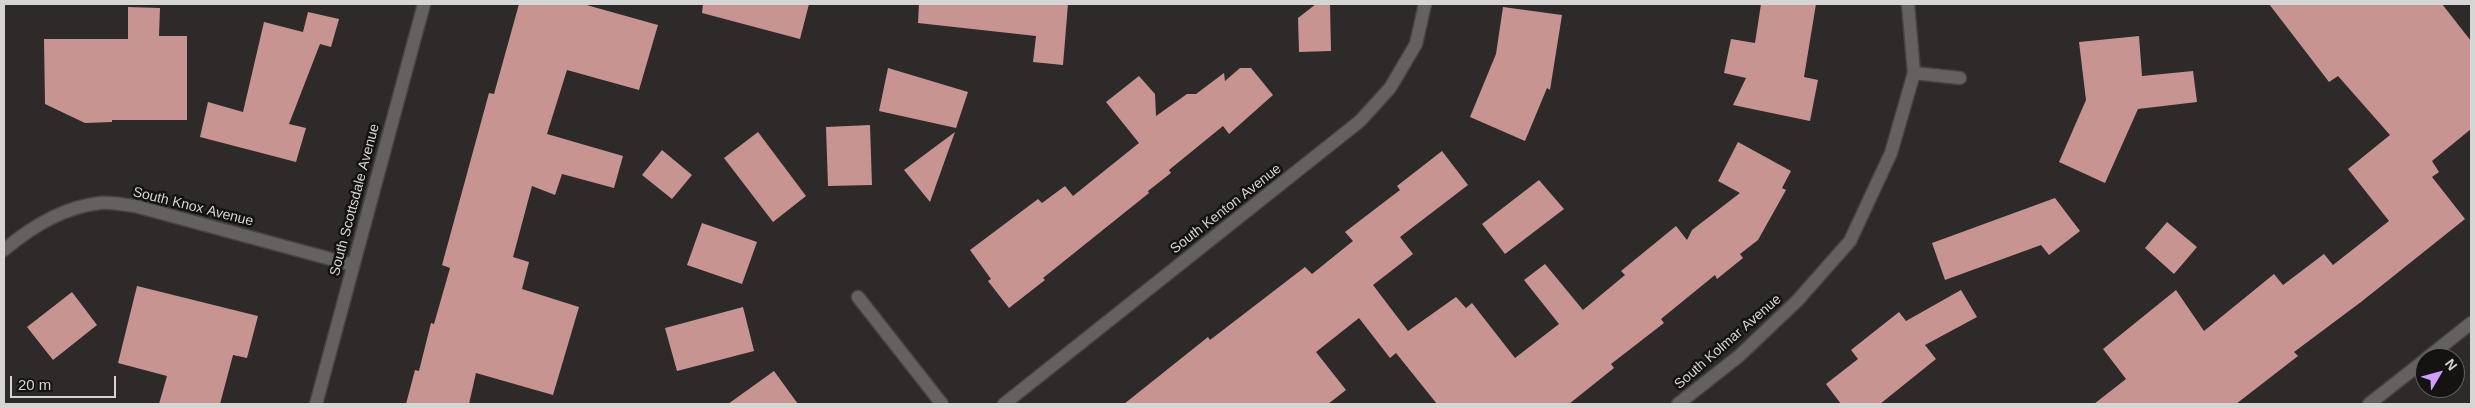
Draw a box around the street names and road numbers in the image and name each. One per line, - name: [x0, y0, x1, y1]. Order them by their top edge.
- street label: South Scottsdale Avenue: [327, 122, 383, 278]
- street label: South Kenton Avenue: [1167, 161, 1285, 257]
- street label: South Knox Avenue: [131, 184, 255, 230]
- street label: South Kolmar Avenue: [1671, 291, 1785, 393]

